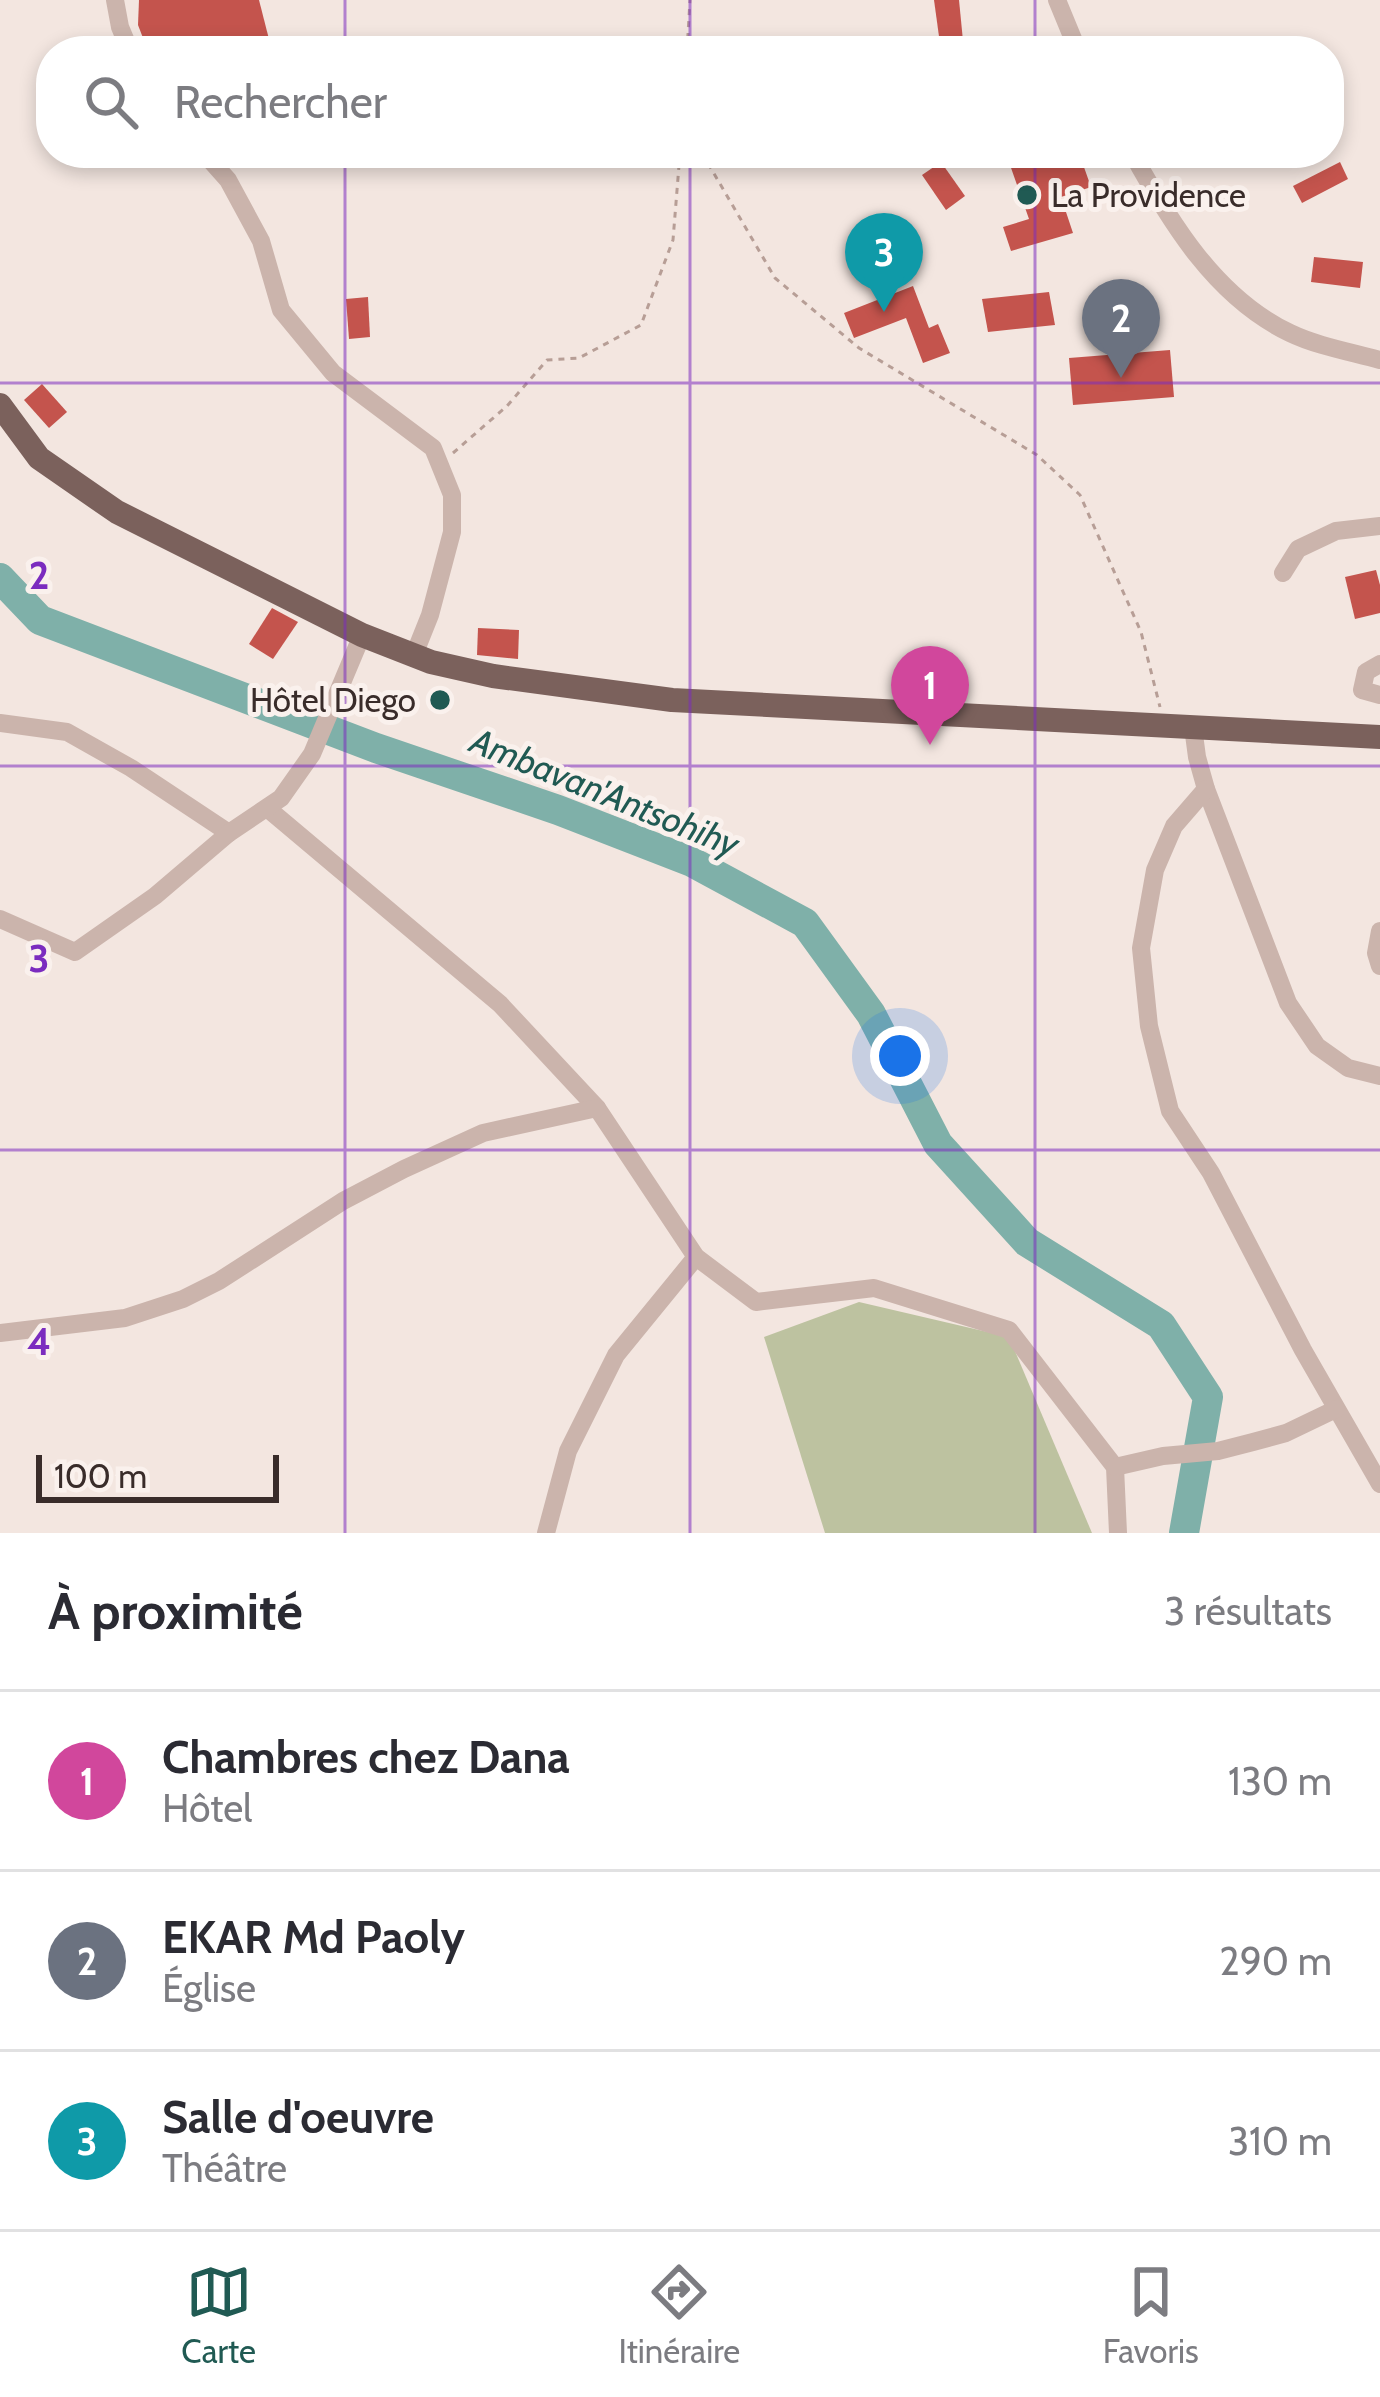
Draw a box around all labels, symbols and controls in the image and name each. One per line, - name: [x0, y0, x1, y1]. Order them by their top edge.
- search box: [36, 36, 1344, 168]
- icon: search: [78, 69, 144, 135]
- text: Rechercher: [174, 75, 387, 129]
- place label: La Providence: [1051, 175, 1246, 215]
- marker: La Providence: [1014, 182, 1040, 208]
- pin: 3: [845, 213, 923, 312]
- pin: 2: [1082, 279, 1160, 378]
- text: 2: [29, 551, 49, 599]
- pin: 1: [891, 646, 969, 745]
- place label: Hôtel Diego: [250, 680, 416, 720]
- marker: Hôtel Diego: [427, 687, 453, 713]
- water label: Ambavan'Antsohihy: [463, 717, 747, 866]
- text: 3: [28, 934, 50, 982]
- your location: [870, 1026, 930, 1086]
- text: 4: [27, 1317, 51, 1365]
- scale bar: [36, 1449, 279, 1502]
- text: 100 m: [54, 1456, 147, 1496]
- text: À proximité: [48, 1580, 303, 1642]
- text: 3 résultats: [1164, 1587, 1332, 1635]
- text: Chambres chez Dana: [162, 1730, 570, 1784]
- text: 1: [80, 1757, 94, 1805]
- text: 130 m: [1228, 1757, 1332, 1805]
- text: Hôtel: [162, 1784, 252, 1832]
- text: EKAR Md Paoly: [162, 1910, 465, 1964]
- text: 2: [77, 1937, 97, 1985]
- text: 290 m: [1219, 1937, 1332, 1985]
- text: Église: [162, 1964, 256, 2012]
- text: Salle d'oeuvre: [162, 2090, 434, 2144]
- text: 3: [76, 2117, 98, 2165]
- text: 310 m: [1228, 2117, 1332, 2165]
- text: Théâtre: [162, 2144, 287, 2192]
- tab: Carte: [181, 2259, 256, 2371]
- tab: Itinéraire: [619, 2259, 740, 2371]
- tab: Favoris: [1103, 2259, 1199, 2371]

